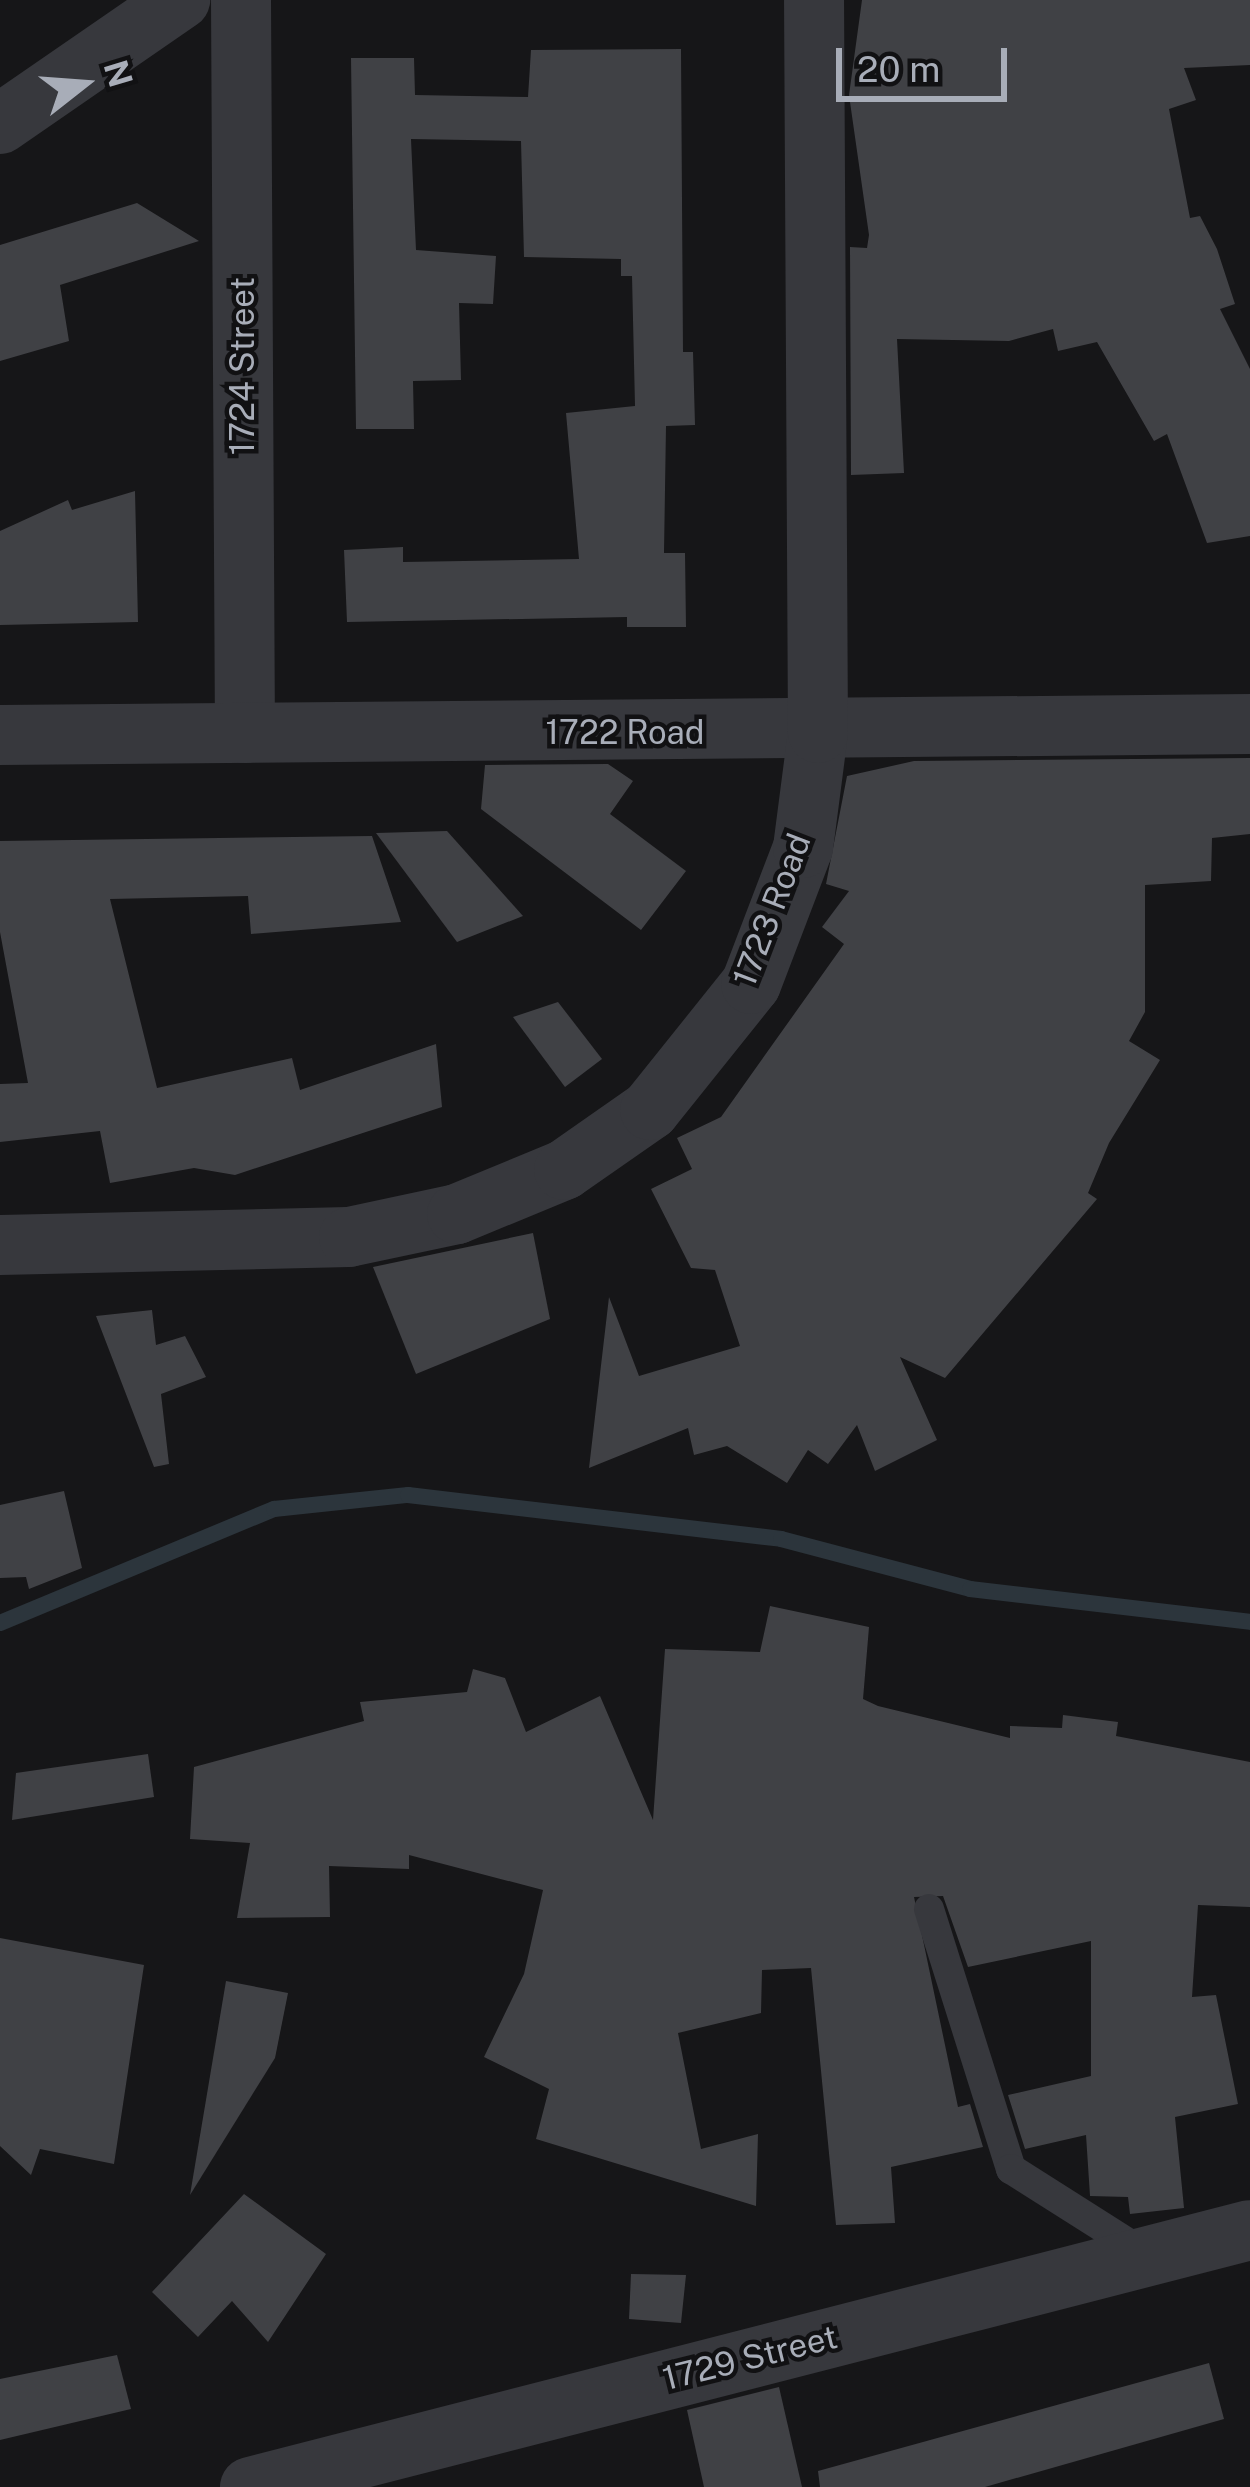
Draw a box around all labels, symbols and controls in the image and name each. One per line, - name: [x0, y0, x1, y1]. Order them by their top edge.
- north arrow: [24, 24, 144, 144]
- scale bar: [842, 24, 1013, 98]
- text: 20 m: [857, 48, 940, 90]
- text: N: [96, 56, 140, 91]
- street label: 1724 Street: [223, 277, 263, 455]
- street label: 1722 Road: [546, 713, 704, 753]
- street label: 1723 Road: [725, 828, 819, 992]
- street label: 1729 Street: [659, 2317, 841, 2399]

